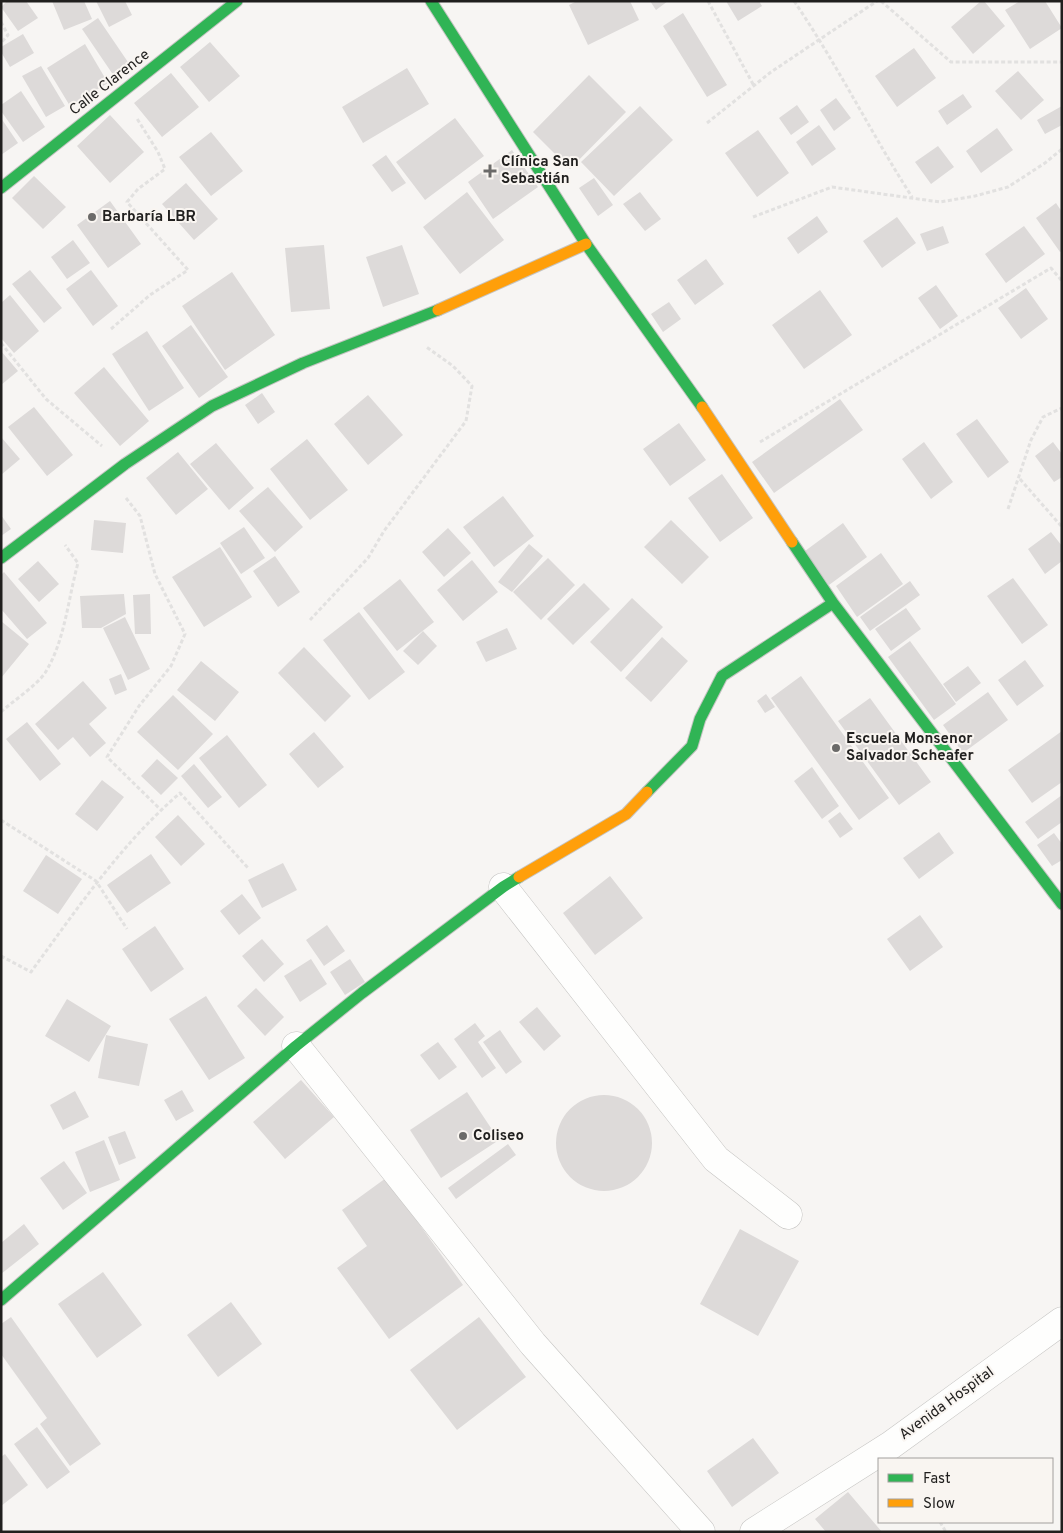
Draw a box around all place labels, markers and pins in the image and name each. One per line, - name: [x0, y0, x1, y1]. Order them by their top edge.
- place label: Clínica San Sebastián: [501, 153, 579, 189]
- marker: Clínica San Sebastián: [483, 164, 497, 178]
- place label: Barbaría LBR: [102, 208, 196, 227]
- marker: Barbaría LBR: [86, 211, 98, 223]
- place label: Escuela Monsenor Salvador Scheafer: [846, 730, 975, 766]
- marker: Escuela Monsenor Salvador Scheafer: [830, 742, 842, 754]
- place label: Coliseo: [473, 1127, 524, 1146]
- marker: Coliseo: [457, 1130, 469, 1142]

